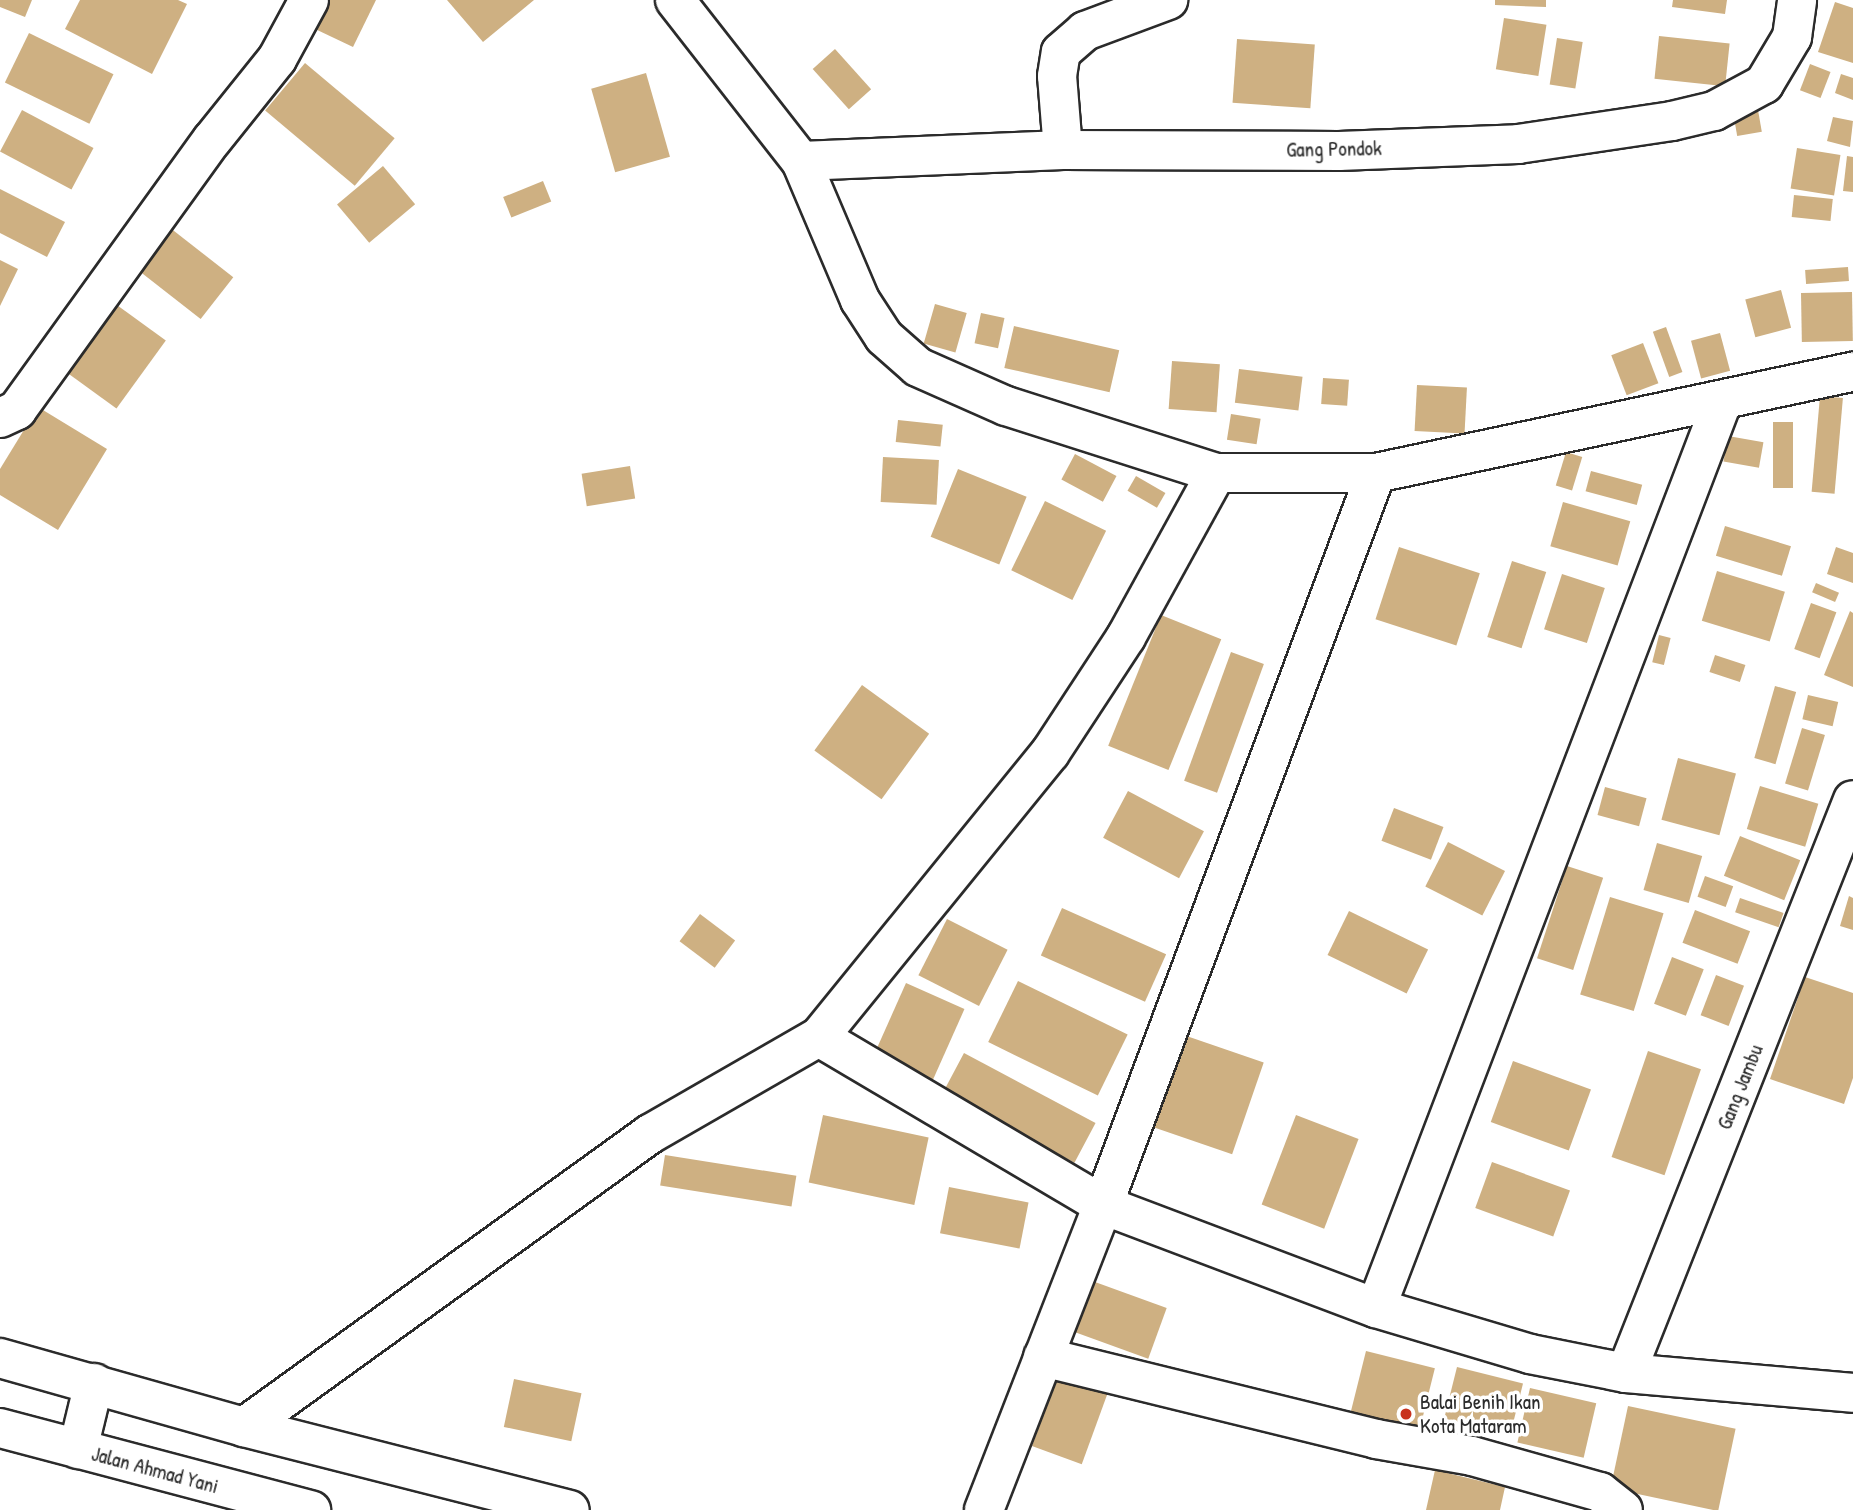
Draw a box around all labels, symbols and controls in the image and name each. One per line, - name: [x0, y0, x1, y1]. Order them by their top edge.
- street label: Gang Pondok: [1286, 136, 1382, 162]
- street label: Gang Jambu: [1712, 1041, 1768, 1133]
- place label: Balai Benih Ikan Kota Mataram: [1420, 1389, 1540, 1439]
- marker: Balai Benih Ikan Kota Mataram: [1398, 1406, 1414, 1422]
- street label: Jalan Ahmad Yani: [89, 1441, 221, 1499]

